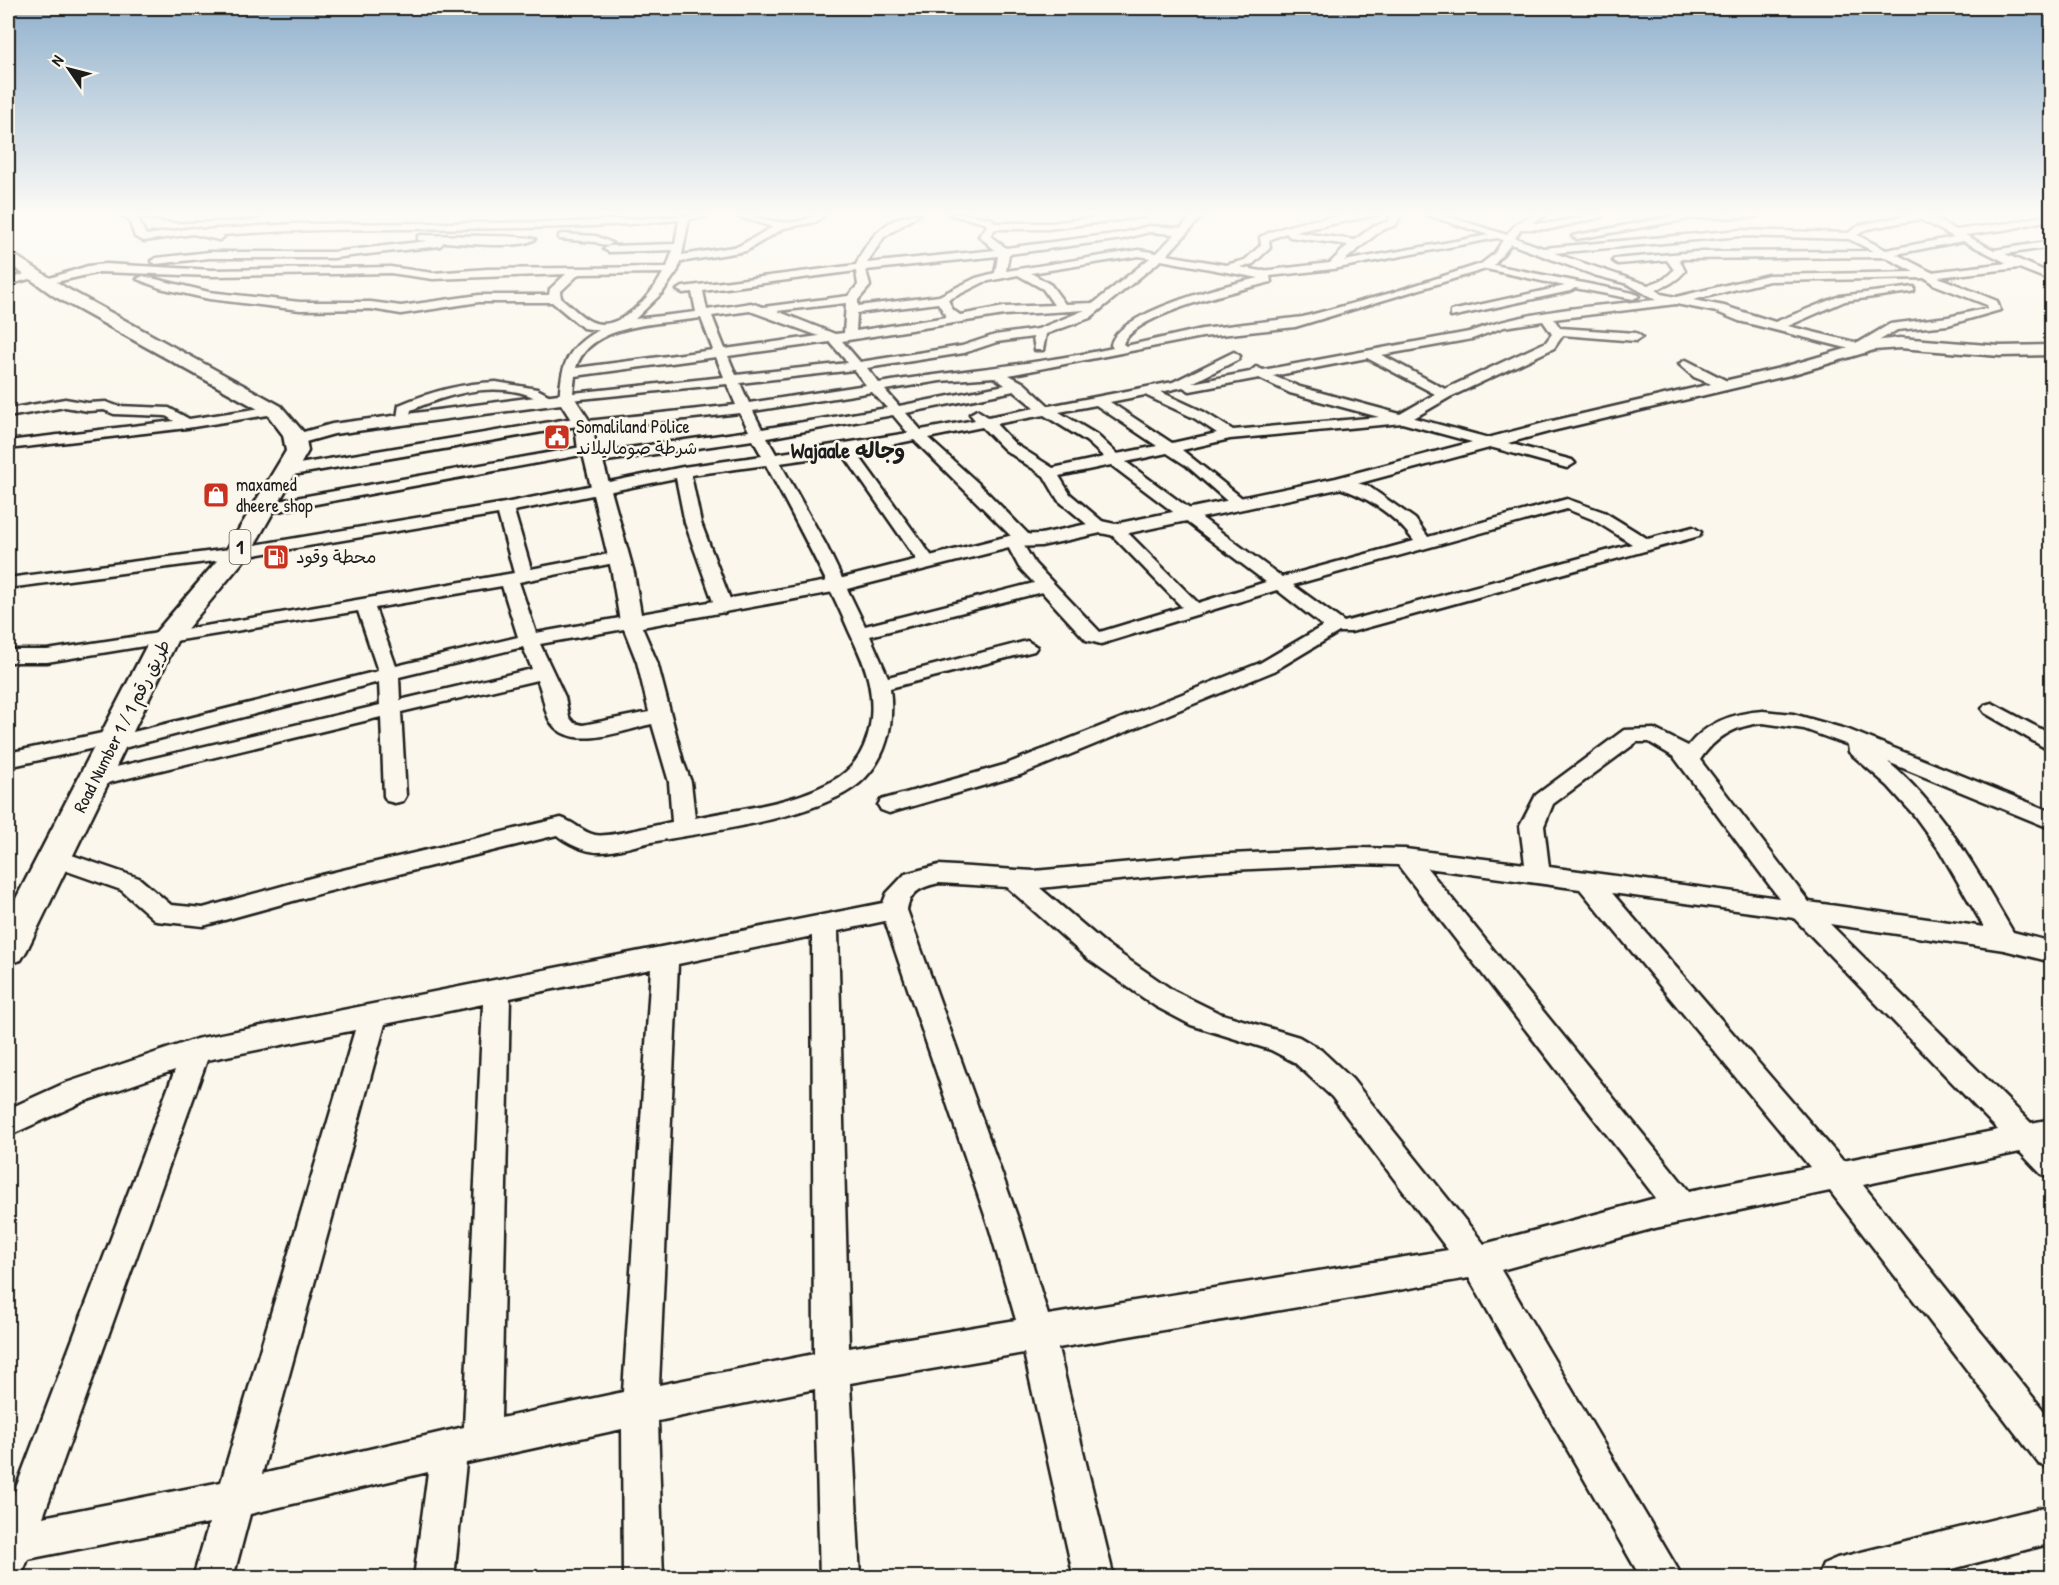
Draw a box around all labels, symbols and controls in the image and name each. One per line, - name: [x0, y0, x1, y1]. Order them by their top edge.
- north arrow: [39, 39, 99, 99]
- text: N: [45, 50, 68, 70]
- place label: Somaliland Police شرطة صوماليلاند: [576, 414, 697, 460]
- public building icon: Somaliland Police شرطة صوماليلاند: [542, 422, 572, 452]
- district label: Wajaale وجاله: [791, 435, 905, 465]
- place label: maxamed dheere shop: [236, 472, 313, 518]
- shop icon: maxamed dheere shop: [201, 480, 231, 510]
- road number: 1: [230, 530, 250, 564]
- fuel station icon: محطة وقود: [261, 542, 291, 572]
- place label: محطة وقود: [296, 544, 376, 569]
- street label: Road Number 1 / طريق رقم 1: [67, 635, 178, 818]

